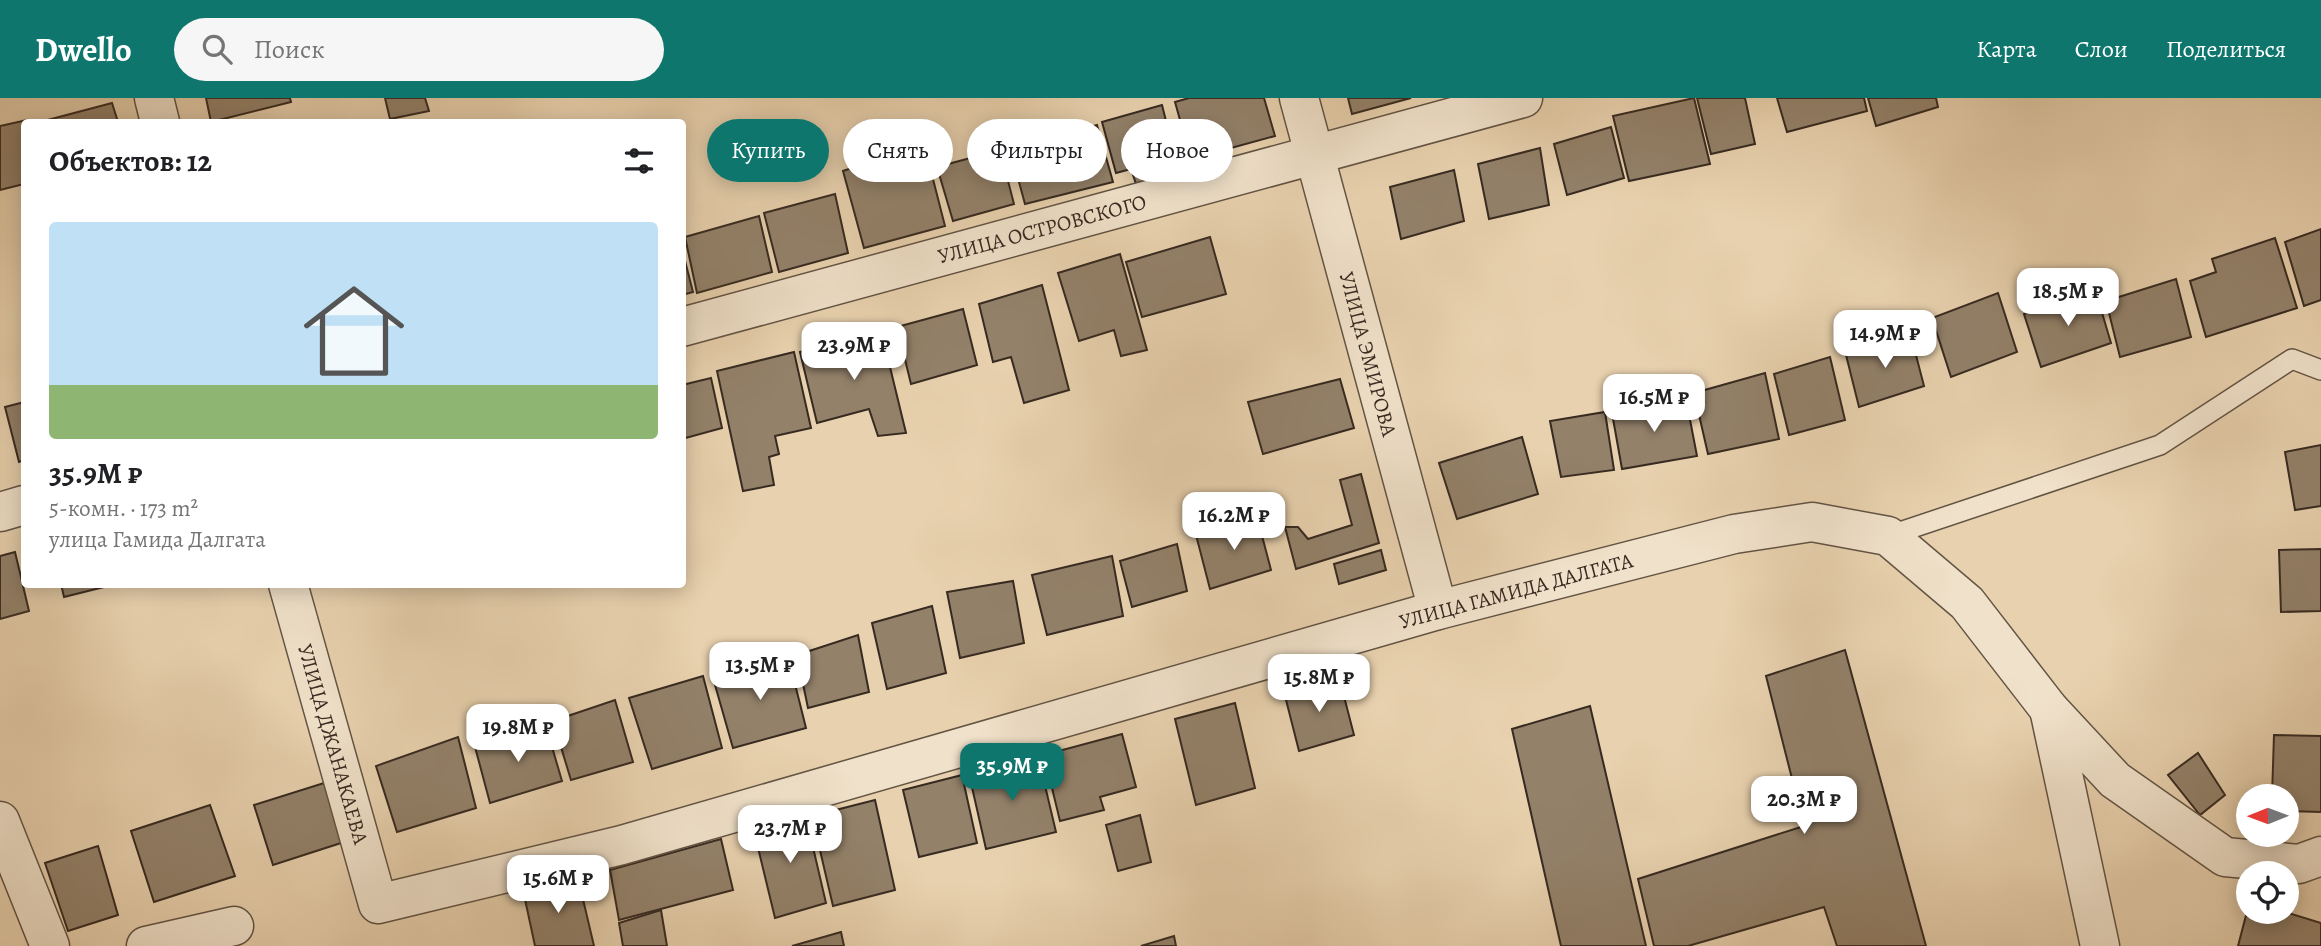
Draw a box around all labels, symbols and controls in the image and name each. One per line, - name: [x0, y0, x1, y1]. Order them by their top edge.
- search box: [174, 18, 664, 81]
- text: Dwello: [35, 27, 132, 72]
- icon: search: [198, 30, 236, 68]
- text: Поиск: [254, 32, 325, 67]
- text: Карта: [1976, 33, 2037, 65]
- text: Слои: [2075, 33, 2128, 65]
- text: Поделиться: [2166, 33, 2286, 65]
- chip: Купить: [707, 119, 829, 182]
- chip: Снять: [843, 119, 953, 182]
- chip: Фильтры: [967, 119, 1107, 182]
- chip: Новое: [1121, 119, 1233, 182]
- text: Объектов: 12: [49, 141, 212, 181]
- icon: filters: [620, 142, 658, 180]
- street label: УЛИЦА ОСТРОВСКОГО: [935, 188, 1149, 270]
- icon: home: [291, 268, 417, 394]
- street label: УЛИЦА ЭМИРОВА: [1333, 268, 1404, 440]
- pin: 18.5M ₽: [2003, 268, 2133, 328]
- text: 18.5M ₽: [2033, 275, 2103, 306]
- pin: 14.9M ₽: [1820, 310, 1950, 370]
- text: 14.9M ₽: [1849, 317, 1921, 348]
- pin: 23.9M ₽: [789, 322, 919, 382]
- text: 23.9M ₽: [817, 329, 891, 360]
- pin: 16.5M ₽: [1589, 374, 1719, 434]
- text: 16.5M ₽: [1619, 381, 1689, 412]
- text: 35.9M ₽: [49, 453, 143, 493]
- pin: 16.2M ₽: [1169, 492, 1299, 552]
- text: 5-комн. · 173 m²: [49, 493, 198, 524]
- text: 16.2M ₽: [1198, 499, 1270, 530]
- text: улица Гамида Далгата: [49, 524, 266, 555]
- street label: УЛИЦА ГАМИДА ДАЛГАТА: [1396, 546, 1637, 636]
- street label: УЛИЦА ДЖАНАКАЕВА: [291, 641, 375, 848]
- pin: 13.5M ₽: [695, 642, 825, 702]
- text: 13.5M ₽: [725, 649, 795, 680]
- pin: 15.8M ₽: [1254, 654, 1384, 714]
- text: 15.8M ₽: [1284, 661, 1354, 692]
- pin: 19.8M ₽: [453, 704, 583, 764]
- text: 19.8M ₽: [482, 711, 554, 742]
- pin: 35.9M ₽: [947, 744, 1077, 803]
- text: 35.9M ₽: [976, 750, 1048, 781]
- pin: 20.3M ₽: [1739, 776, 1869, 836]
- text: 20.3M ₽: [1767, 783, 1841, 814]
- north arrow: [2236, 784, 2300, 847]
- map controls: [2236, 784, 2299, 924]
- pin: 23.7M ₽: [725, 806, 855, 865]
- text: 23.7M ₽: [754, 812, 826, 843]
- pin: 15.6M ₽: [493, 856, 623, 915]
- button: locate: [2236, 861, 2299, 924]
- text: 15.6M ₽: [523, 862, 593, 893]

